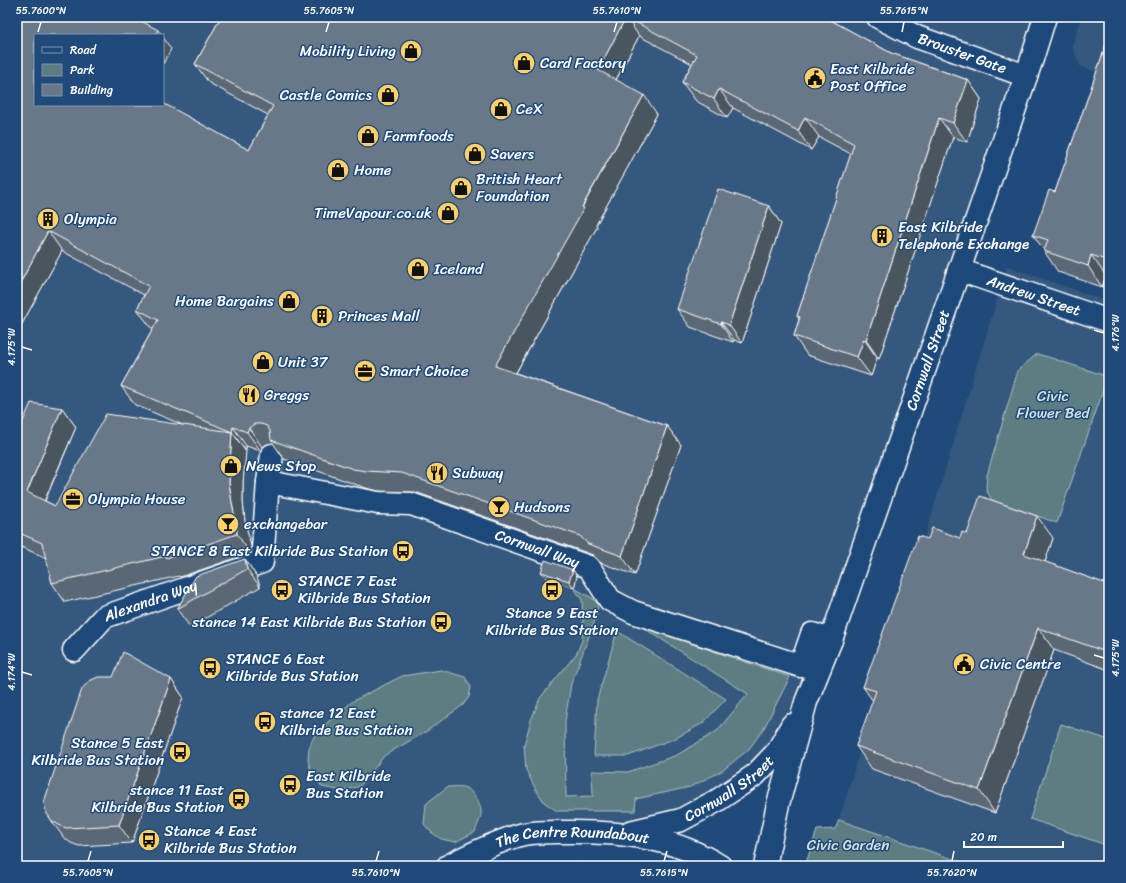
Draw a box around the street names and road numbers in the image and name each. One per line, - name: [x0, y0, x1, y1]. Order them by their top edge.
- street label: Brouster Gate: [914, 25, 1011, 81]
- street label: Andrew Street: [982, 267, 1085, 324]
- street label: Cornwall Street: [898, 306, 957, 414]
- street label: Cornwall Way: [491, 522, 584, 576]
- street label: Alexandra Way: [99, 572, 201, 629]
- street label: Cornwall Street: [679, 749, 781, 829]
- street label: The Centre Roundabout: [491, 819, 652, 855]

